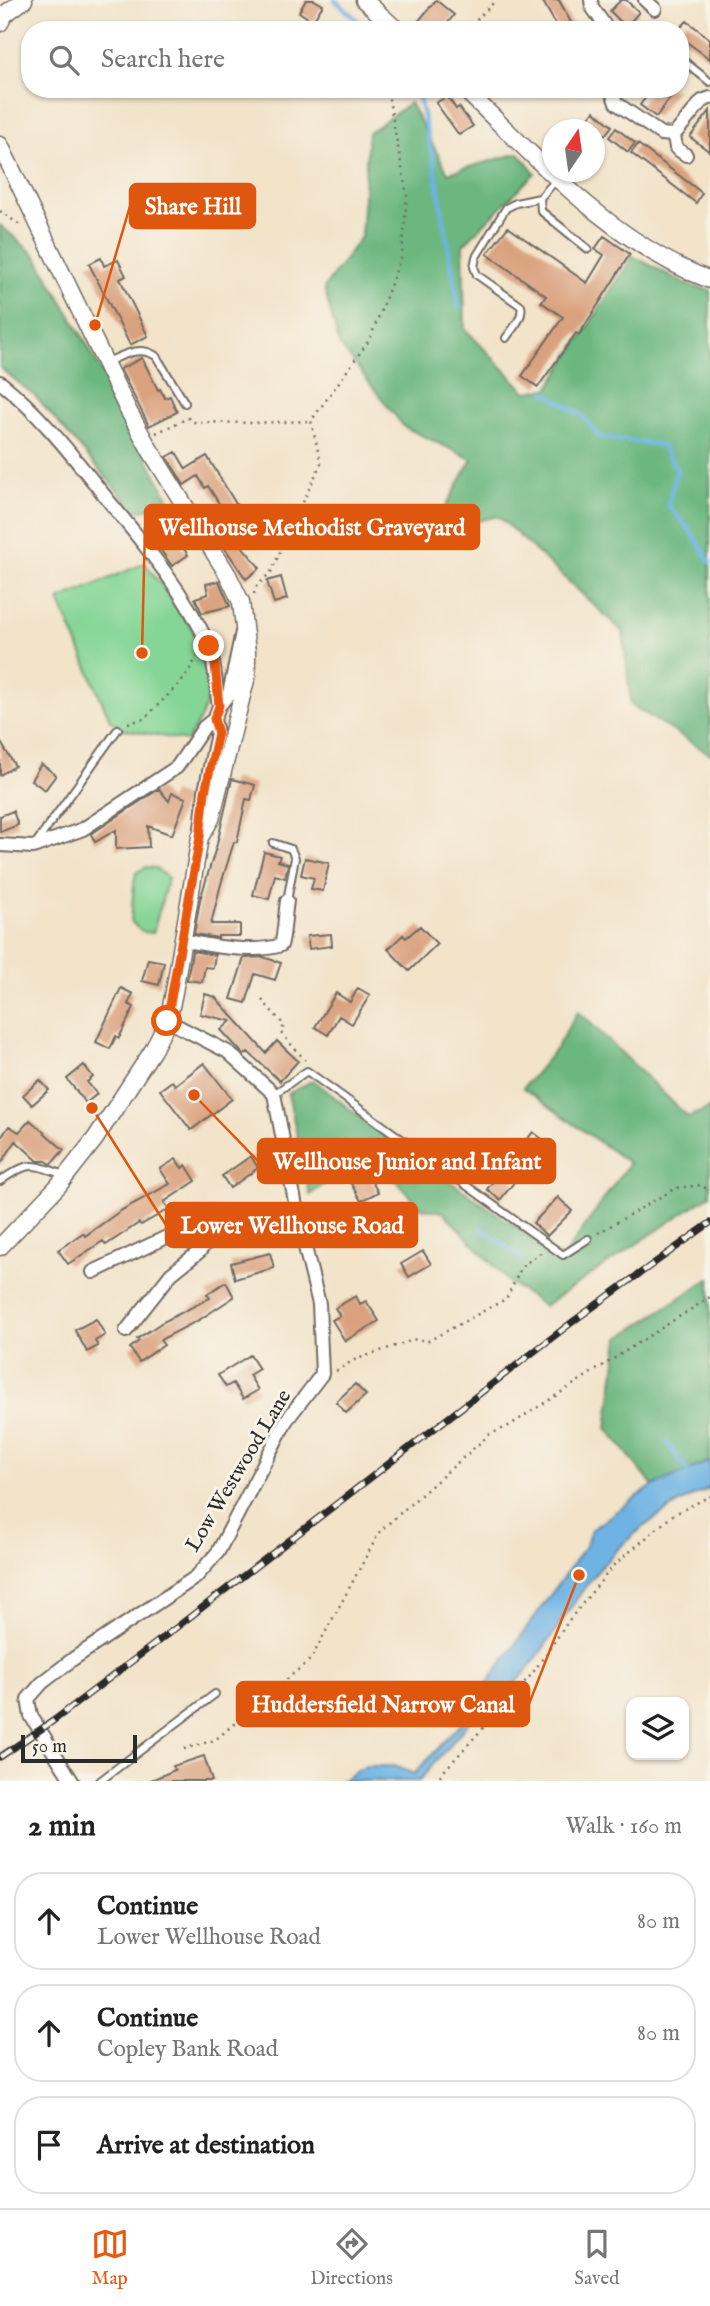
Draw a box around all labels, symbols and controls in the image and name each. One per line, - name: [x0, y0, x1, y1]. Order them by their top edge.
- search box: [21, 21, 689, 98]
- icon: search: [45, 41, 83, 79]
- text: Search here: [101, 43, 225, 76]
- north arrow: [542, 119, 605, 182]
- callout: Share Hill: [130, 184, 255, 228]
- text: Share Hill: [145, 193, 242, 222]
- callout: Wellhouse Methodist Graveyard: [145, 505, 479, 549]
- text: Wellhouse Methodist Graveyard: [158, 514, 466, 543]
- route end: [193, 630, 224, 661]
- route start: [151, 1005, 182, 1036]
- callout: Wellhouse Junior and Infant: [258, 1139, 555, 1183]
- text: Wellhouse Junior and Infant: [272, 1148, 541, 1177]
- callout: Lower Wellhouse Road: [166, 1203, 417, 1247]
- text: Lower Wellhouse Road: [180, 1212, 405, 1241]
- street label: Low Westwood Lane: [180, 1385, 298, 1557]
- callout: Huddersfield Narrow Canal: [237, 1682, 529, 1726]
- text: Huddersfield Narrow Canal: [251, 1691, 516, 1720]
- map controls: [626, 1697, 689, 1760]
- button: layers: [626, 1697, 689, 1760]
- scale bar: [21, 1732, 136, 1764]
- text: 50 m: [32, 1735, 67, 1759]
- text: 2 min: [28, 1808, 96, 1846]
- text: Walk · 160 m: [565, 1812, 682, 1841]
- text: Continue: [97, 1890, 198, 1923]
- icon: ahead: [30, 1902, 68, 1940]
- text: 80 m: [637, 1907, 680, 1936]
- text: Lower Wellhouse Road: [97, 1923, 321, 1952]
- text: Continue: [97, 2002, 198, 2035]
- icon: ahead: [30, 2014, 68, 2052]
- text: 80 m: [637, 2019, 680, 2048]
- text: Copley Bank Road: [97, 2035, 278, 2064]
- icon: arrive: [30, 2126, 68, 2164]
- text: Arrive at destination: [97, 2129, 315, 2162]
- tab: Map: [91, 2225, 129, 2291]
- tab: Directions: [310, 2225, 393, 2291]
- tab: Saved: [574, 2225, 619, 2291]

